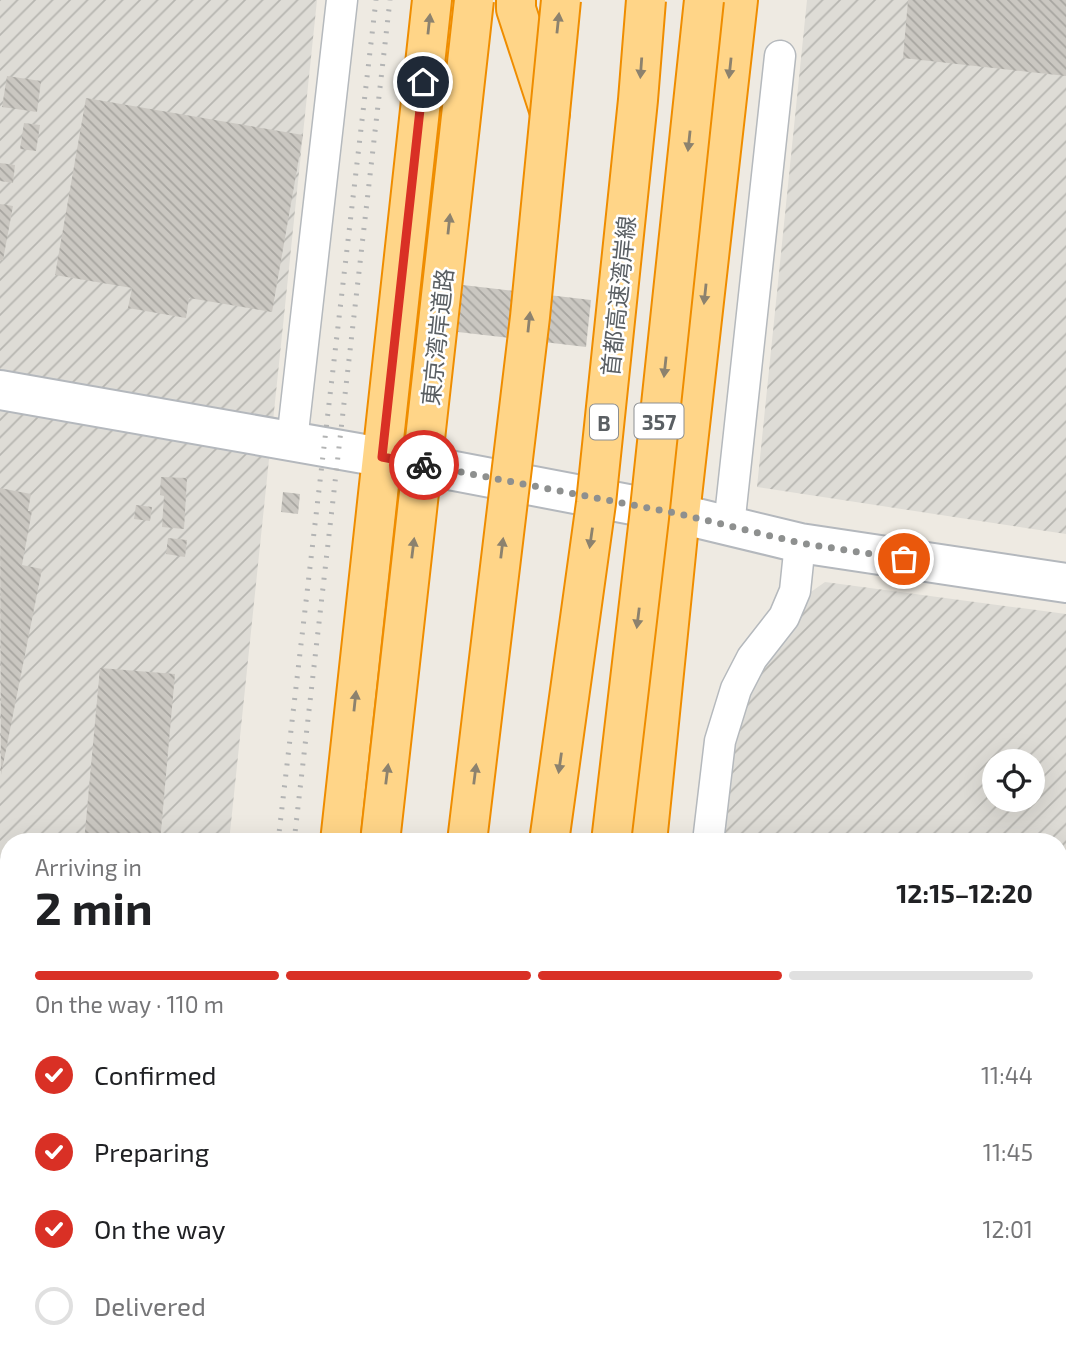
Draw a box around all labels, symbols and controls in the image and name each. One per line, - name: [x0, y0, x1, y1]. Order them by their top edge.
- one-way arrow: [553, 11, 564, 33]
- one-way arrow: [424, 12, 435, 34]
- pin: [393, 52, 453, 112]
- one-way arrow: [635, 57, 646, 79]
- one-way arrow: [725, 57, 736, 79]
- icon: home: [404, 63, 442, 101]
- one-way arrow: [683, 130, 694, 152]
- one-way arrow: [444, 213, 455, 235]
- street label: 首都高速湾岸線: [596, 214, 640, 378]
- street label: 東京湾岸道路: [416, 267, 458, 407]
- one-way arrow: [699, 283, 710, 305]
- one-way arrow: [524, 311, 535, 333]
- one-way arrow: [659, 356, 670, 378]
- road number: B: [590, 404, 618, 440]
- road number: 357: [634, 404, 684, 438]
- courier: [389, 430, 459, 500]
- icon: bike: [405, 446, 443, 484]
- one-way arrow: [585, 527, 596, 549]
- pin: [874, 529, 934, 589]
- one-way arrow: [408, 537, 419, 559]
- one-way arrow: [497, 537, 508, 559]
- icon: bag: [885, 540, 923, 578]
- one-way arrow: [632, 607, 643, 629]
- one-way arrow: [350, 690, 361, 712]
- map controls: [982, 749, 1045, 812]
- button: locate: [982, 749, 1045, 812]
- one-way arrow: [554, 752, 565, 774]
- one-way arrow: [382, 763, 393, 785]
- one-way arrow: [470, 763, 481, 785]
- text: Arriving in: [35, 853, 142, 881]
- text: 12:15–12:20: [896, 877, 1033, 908]
- text: 2 min: [35, 879, 153, 934]
- text: On the way · 110 m: [35, 990, 224, 1018]
- icon: check: [35, 1056, 73, 1094]
- text: Confirmed: [94, 1059, 217, 1090]
- text: 11:44: [981, 1061, 1033, 1089]
- icon: check: [35, 1133, 73, 1171]
- text: Preparing: [94, 1136, 209, 1167]
- text: 11:45: [983, 1138, 1033, 1166]
- icon: check: [35, 1210, 73, 1248]
- text: On the way: [94, 1213, 225, 1244]
- text: 12:01: [982, 1215, 1033, 1243]
- text: Delivered: [94, 1290, 206, 1321]

